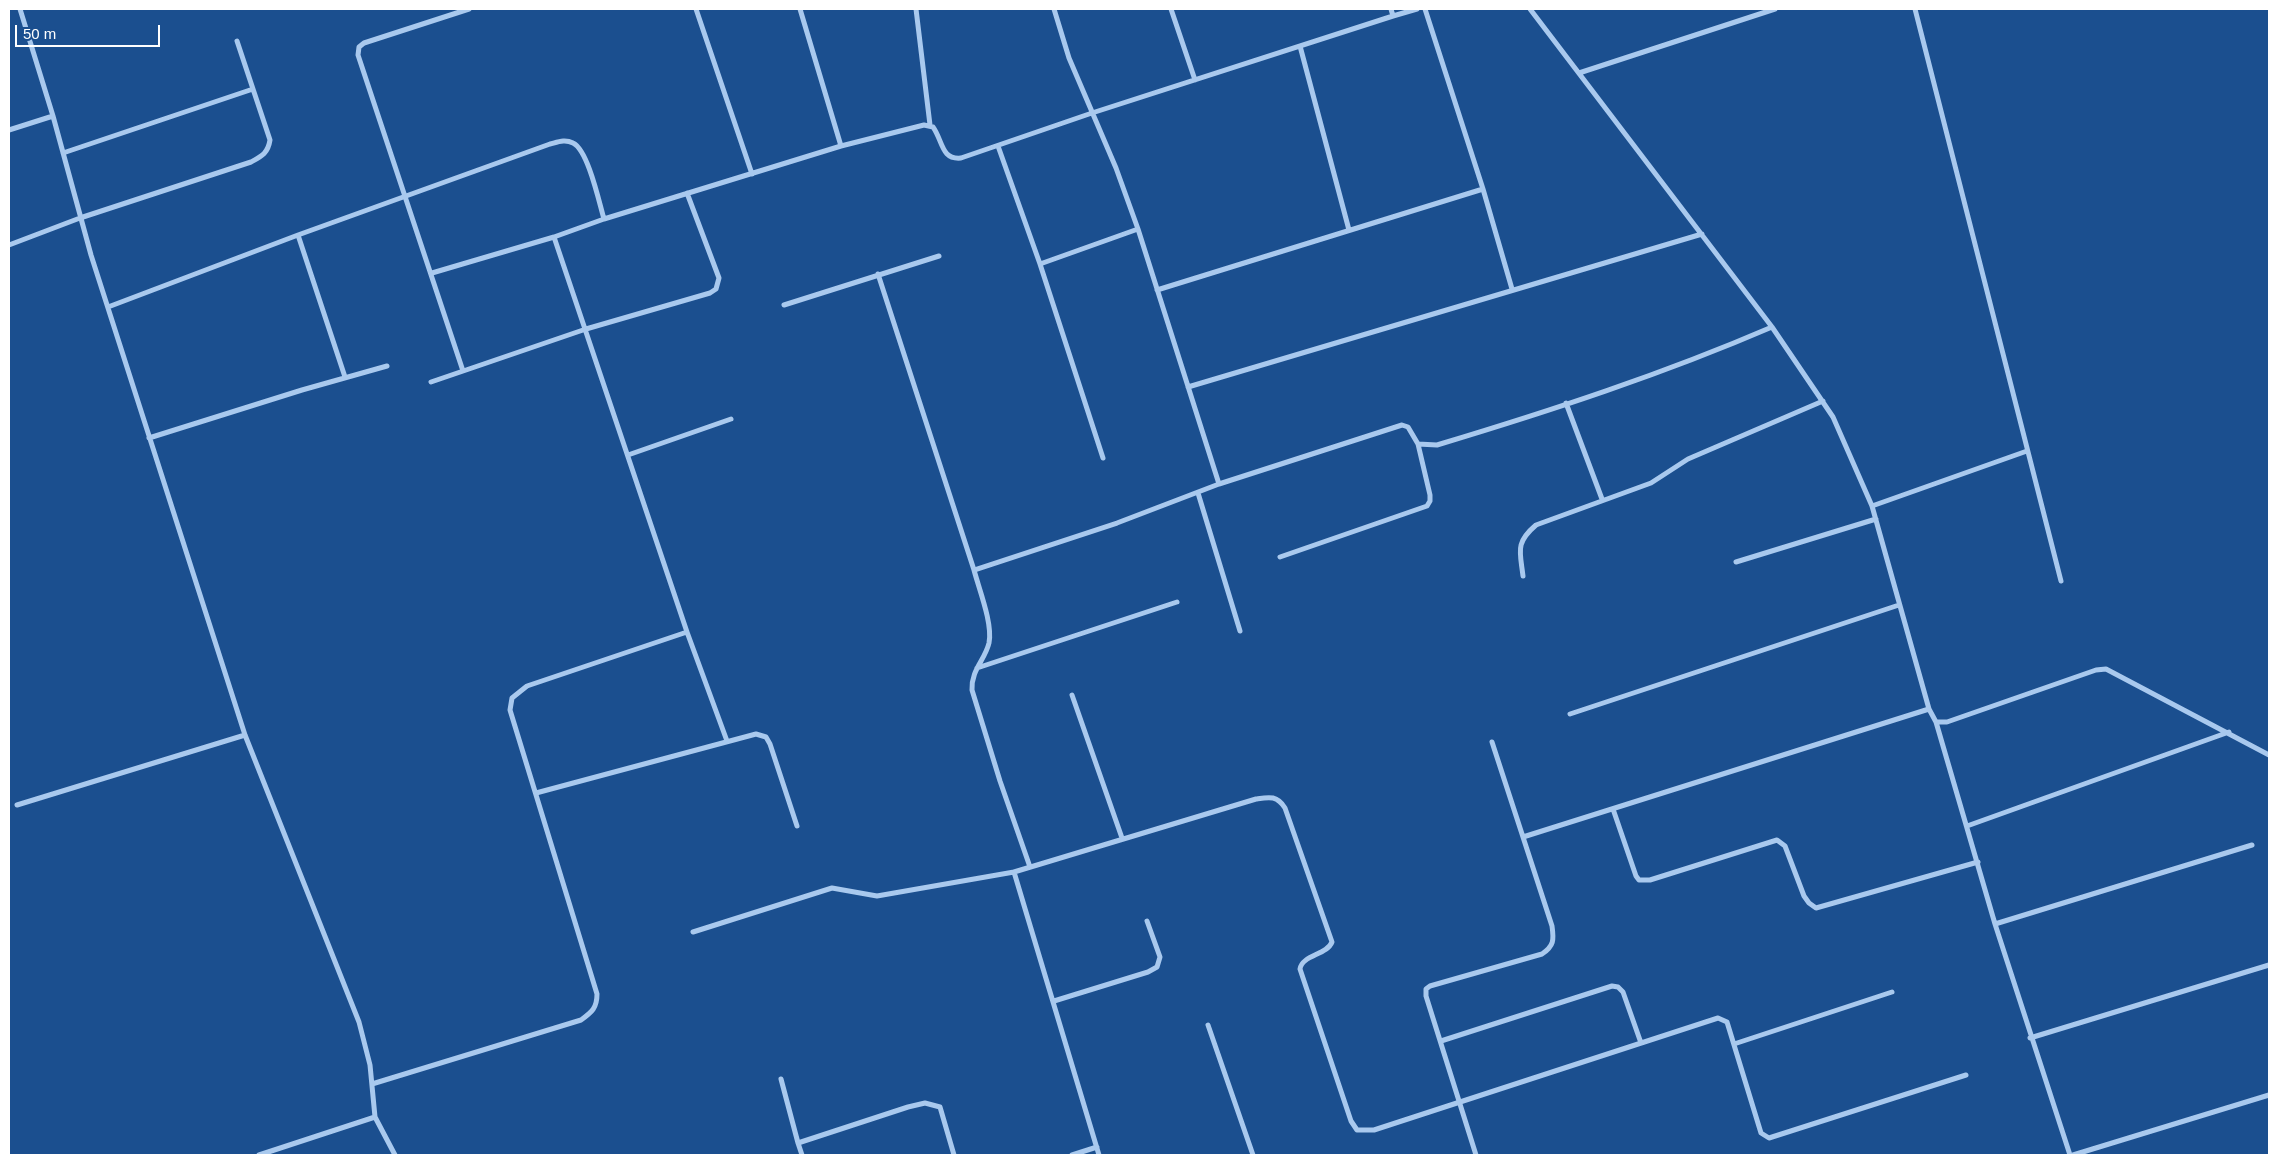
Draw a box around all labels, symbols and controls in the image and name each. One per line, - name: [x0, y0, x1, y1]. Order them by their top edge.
- scale bar: [18, 15, 162, 47]
- text: 50 m: [23, 25, 56, 42]

